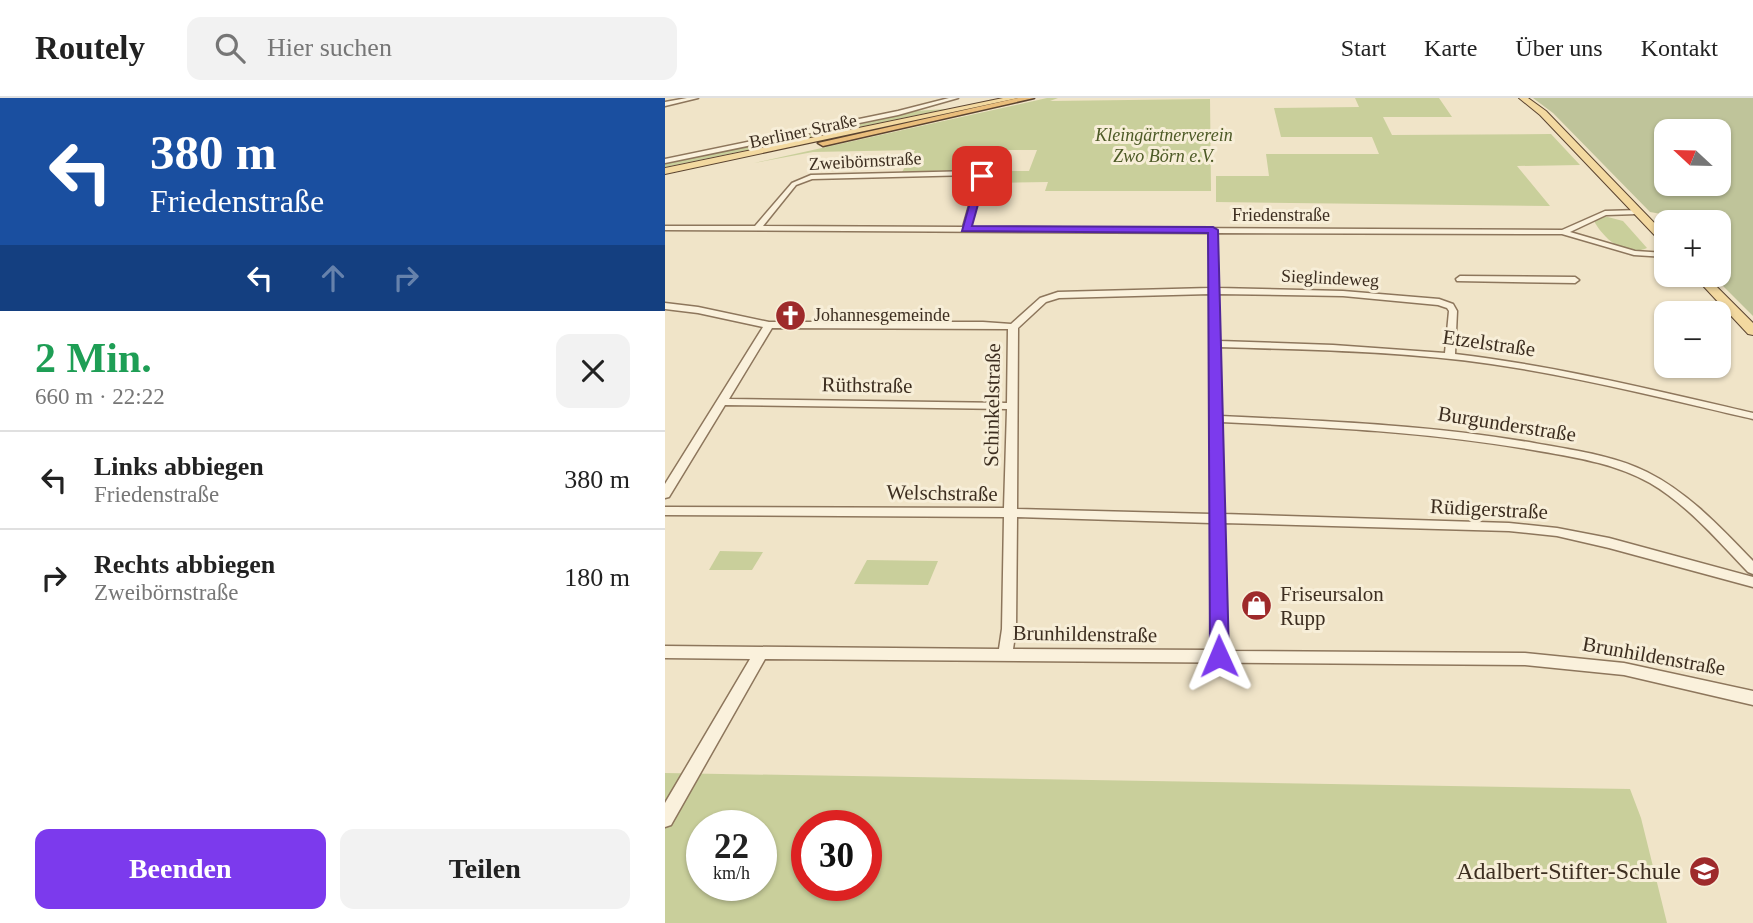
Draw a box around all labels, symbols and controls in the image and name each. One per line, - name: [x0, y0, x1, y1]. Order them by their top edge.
- search box: [187, 17, 677, 80]
- icon: search: [211, 29, 249, 67]
- text: Routely: [35, 30, 145, 66]
- text: Hier suchen: [267, 33, 392, 62]
- text: Start: [1341, 35, 1386, 61]
- text: Karte: [1424, 35, 1477, 61]
- text: Über uns: [1515, 35, 1603, 61]
- text: Kontakt: [1641, 35, 1718, 61]
- street label: Berliner Straße: [747, 110, 859, 152]
- north arrow: [1654, 119, 1731, 196]
- map controls: [1654, 119, 1731, 378]
- text: 380 m: [150, 125, 277, 180]
- park label: Kleingärtnerverein Zwo Börn e.V.: [1094, 125, 1233, 166]
- icon: left: [35, 126, 126, 217]
- pin: [952, 146, 1012, 206]
- street label: Zweibörnstraße: [808, 148, 922, 174]
- icon: arrive: [963, 157, 1001, 195]
- text: Friedenstraße: [150, 183, 324, 219]
- street label: Friedenstraße: [1232, 205, 1330, 225]
- button: +: [1654, 210, 1731, 287]
- icon: left: [241, 259, 279, 297]
- icon: ahead: [314, 259, 352, 297]
- icon: right: [387, 259, 425, 297]
- street label: Sieglindeweg: [1281, 265, 1379, 291]
- church icon: Johannesgemeinde: [774, 298, 808, 332]
- button: −: [1654, 301, 1731, 378]
- place label: Johannesgemeinde: [814, 305, 950, 325]
- street label: Etzelstraße: [1441, 325, 1537, 361]
- button: close: [556, 334, 630, 408]
- text: 2 Min.: [35, 335, 152, 381]
- street label: Schinkelstraße: [979, 343, 1005, 467]
- street label: Rüthstraße: [821, 372, 913, 398]
- text: 660 m · 22:22: [35, 384, 165, 409]
- street label: Burgunderstraße: [1436, 401, 1578, 447]
- text: Links abbiegen: [94, 452, 264, 481]
- icon: left: [35, 461, 73, 499]
- text: 380 m: [564, 465, 630, 494]
- street label: Welschstraße: [886, 480, 998, 506]
- text: Friedenstraße: [94, 482, 219, 507]
- street label: Rüdigerstraße: [1430, 494, 1548, 524]
- text: Rechts abbiegen: [94, 550, 275, 579]
- icon: right: [35, 559, 73, 597]
- text: 180 m: [564, 563, 630, 592]
- text: Zweibörnstraße: [94, 580, 238, 605]
- place label: Friseursalon Rupp: [1280, 582, 1384, 630]
- shop icon: Friseursalon Rupp: [1240, 589, 1274, 623]
- position arrow: [1182, 619, 1256, 693]
- street label: Brunhildenstraße: [1012, 621, 1158, 647]
- street label: Brunhildenstraße: [1581, 632, 1727, 680]
- speed limit sign: 30: [791, 810, 882, 901]
- text: 22: [714, 827, 749, 866]
- button: Beenden: [35, 829, 326, 909]
- button: Teilen: [340, 829, 630, 909]
- school or university icon: Adalbert-Stifter-Schule: [1687, 854, 1721, 888]
- place label: Adalbert-Stifter-Schule: [1456, 858, 1681, 884]
- text: km/h: [713, 863, 750, 883]

